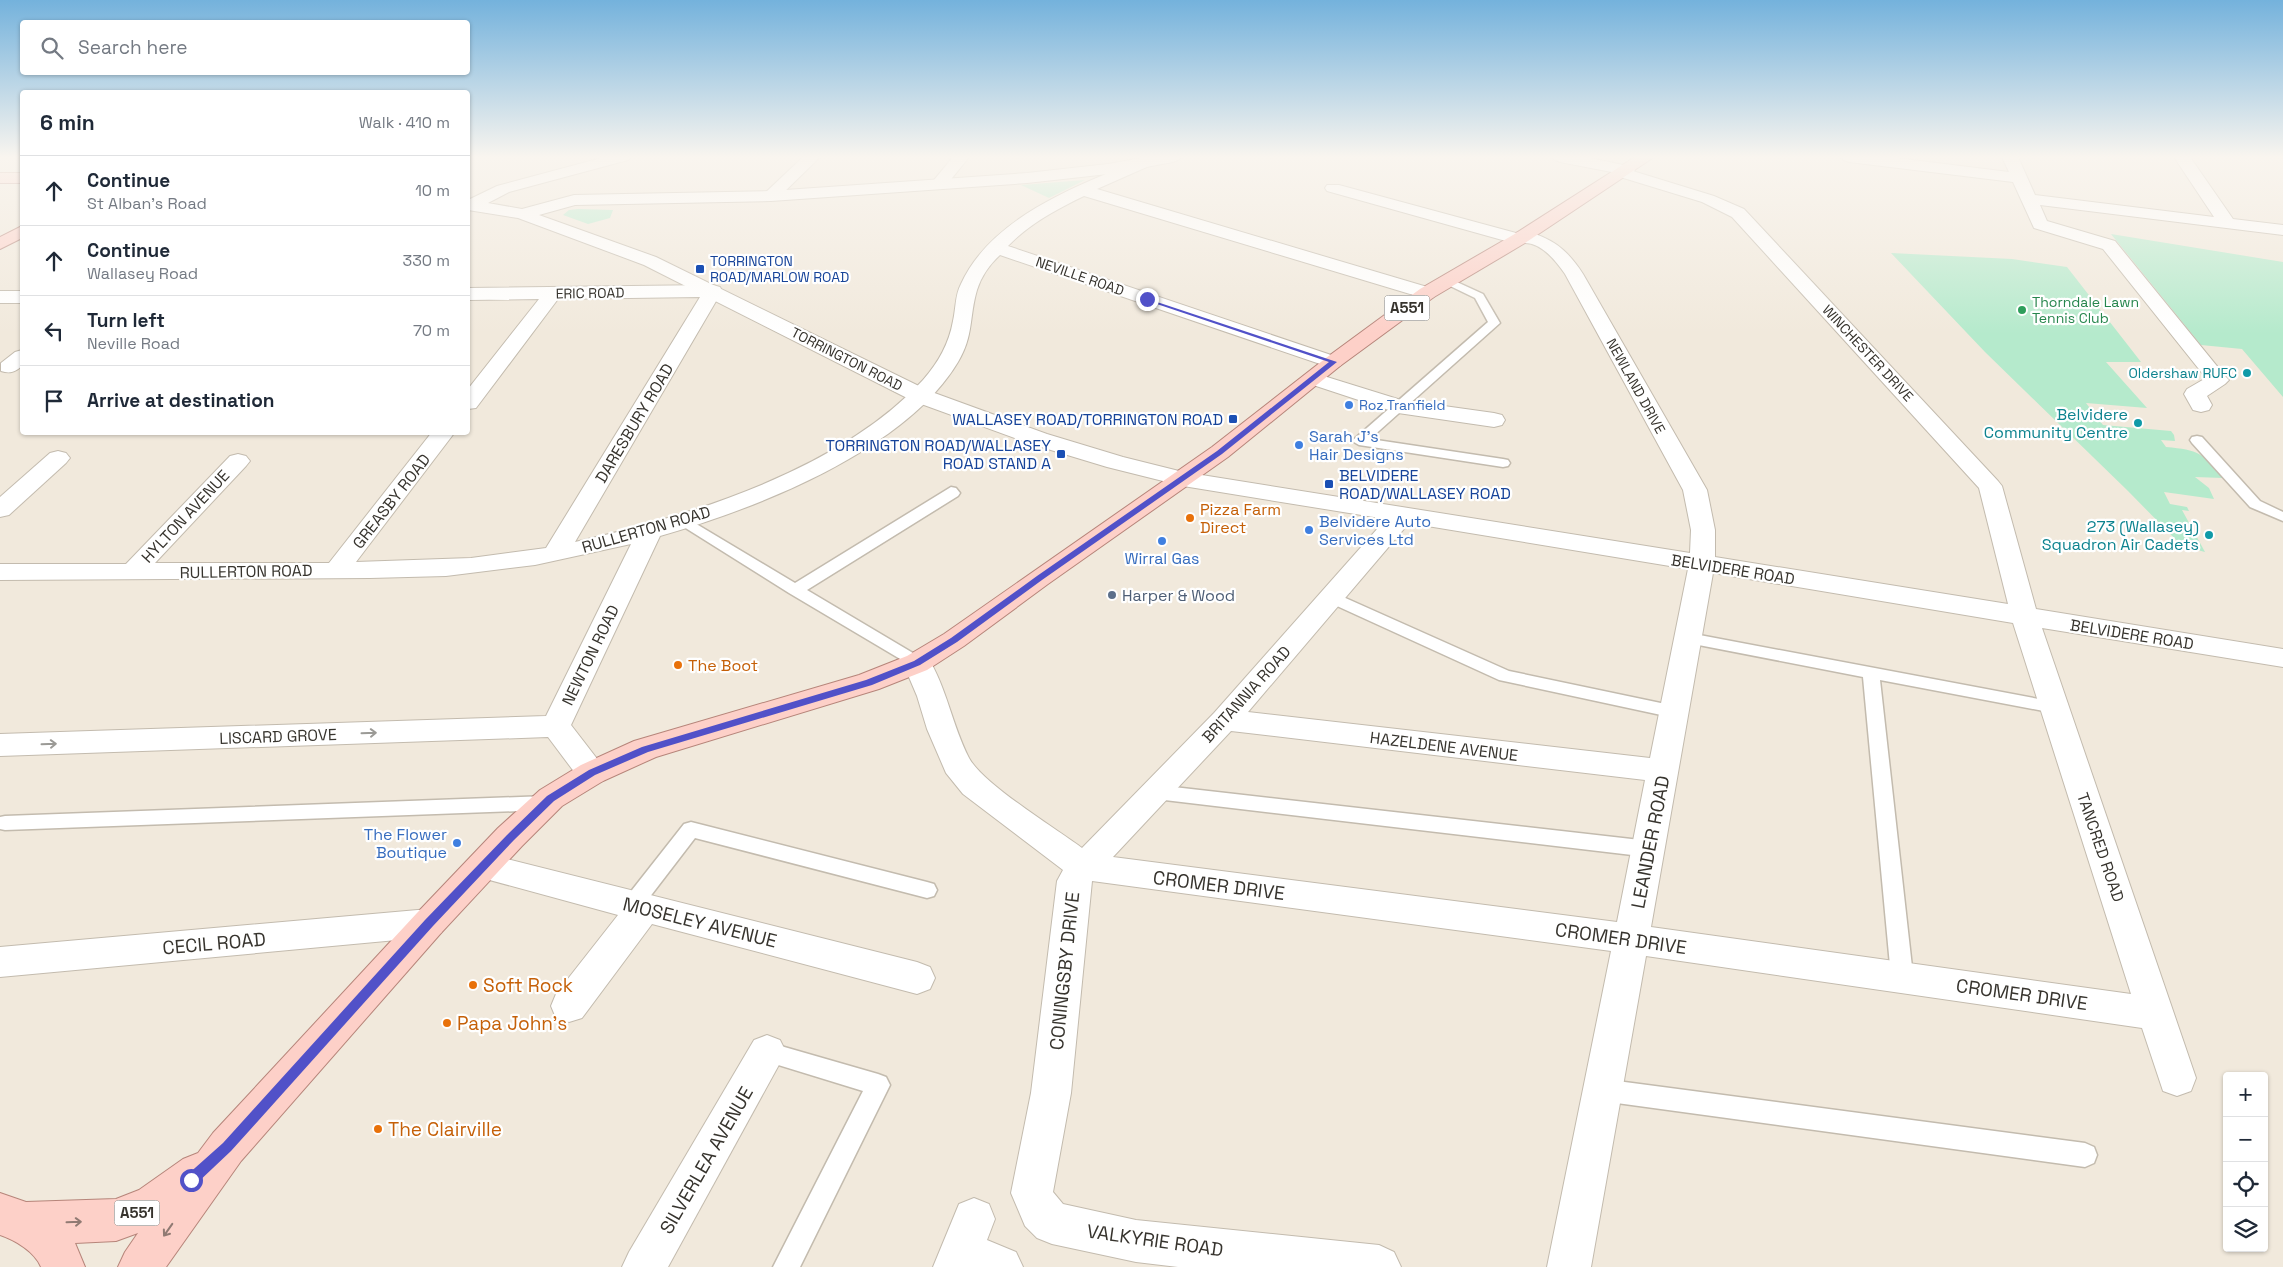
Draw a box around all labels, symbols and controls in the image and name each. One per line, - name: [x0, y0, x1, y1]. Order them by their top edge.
- search box: [20, 20, 470, 75]
- icon: search: [38, 34, 66, 62]
- text: Search here: [78, 35, 188, 60]
- text: 6 min: [40, 109, 95, 136]
- text: Walk · 410 m: [359, 112, 450, 133]
- text: Continue: [87, 168, 170, 193]
- icon: ahead: [40, 177, 68, 205]
- text: 10 m: [415, 180, 450, 201]
- text: St Alban's Road: [87, 193, 207, 214]
- text: Continue: [87, 238, 170, 263]
- icon: ahead: [40, 247, 68, 275]
- text: 330 m: [403, 250, 450, 271]
- place label: TORRINGTON ROAD/MARLOW ROAD: [710, 252, 849, 286]
- street label: NEVILLE ROAD: [1033, 252, 1127, 300]
- text: Wallasey Road: [87, 263, 198, 284]
- marker: TORRINGTON ROAD/MARLOW ROAD: [694, 263, 706, 275]
- street label: ERIC ROAD: [555, 283, 625, 303]
- route end: [1136, 288, 1159, 311]
- place label: Thorndale Lawn Tennis Club: [2032, 293, 2139, 327]
- road number: A551: [1384, 296, 1430, 320]
- street label: WINCHESTER DRIVE: [1819, 301, 1918, 405]
- marker: Thorndale Lawn Tennis Club: [2016, 304, 2028, 316]
- text: Turn left: [87, 308, 165, 333]
- icon: left: [40, 317, 68, 345]
- text: 70 m: [413, 320, 450, 341]
- street label: TORRINGTON ROAD: [788, 323, 906, 395]
- text: Neville Road: [87, 333, 180, 354]
- street label: NEWLAND DRIVE: [1602, 335, 1670, 437]
- street label: DARESBURY ROAD: [591, 360, 678, 487]
- place label: Oldershaw RUFC: [2128, 364, 2237, 382]
- marker: Oldershaw RUFC: [2241, 367, 2253, 379]
- icon: arrive: [40, 387, 68, 415]
- text: Arrive at destination: [87, 388, 275, 413]
- place label: Roz Tranfield: [1359, 396, 1445, 414]
- marker: Roz Tranfield: [1343, 399, 1355, 411]
- place label: Belvidere Community Centre: [1984, 404, 2128, 443]
- place label: WALLASEY ROAD/TORRINGTON ROAD: [952, 409, 1223, 430]
- marker: WALLASEY ROAD/TORRINGTON ROAD: [1227, 413, 1239, 425]
- marker: Belvidere Community Centre: [2132, 417, 2144, 429]
- place label: Sarah J's Hair Designs: [1309, 426, 1404, 465]
- place label: TORRINGTON ROAD/WALLASEY ROAD STAND A: [826, 435, 1051, 474]
- marker: Sarah J's Hair Designs: [1293, 439, 1305, 451]
- marker: TORRINGTON ROAD/WALLASEY ROAD STAND A: [1055, 448, 1067, 460]
- street label: GREASBY ROAD: [348, 450, 435, 553]
- street label: HYLTON AVENUE: [137, 465, 234, 567]
- place label: BELVIDERE ROAD/WALLASEY ROAD: [1339, 465, 1511, 504]
- marker: BELVIDERE ROAD/WALLASEY ROAD: [1323, 478, 1335, 490]
- place label: Pizza Farm Direct: [1200, 499, 1281, 538]
- street label: RULLERTON ROAD: [579, 501, 713, 558]
- place label: Belvidere Auto Services Ltd: [1319, 511, 1431, 550]
- marker: Pizza Farm Direct: [1184, 512, 1196, 524]
- place label: 273 (Wallasey) Squadron Air Cadets: [2042, 516, 2199, 555]
- marker: Belvidere Auto Services Ltd: [1303, 524, 1315, 536]
- marker: 273 (Wallasey) Squadron Air Cadets: [2203, 529, 2215, 541]
- marker: Wirral Gas: [1156, 535, 1168, 547]
- place label: Wirral Gas: [1124, 548, 1200, 569]
- street label: BELVIDERE ROAD: [1670, 549, 1796, 590]
- street label: RULLERTON ROAD: [179, 560, 313, 583]
- place label: Harper & Wood: [1122, 585, 1235, 606]
- marker: Harper & Wood: [1106, 589, 1118, 601]
- street label: NEWTON ROAD: [557, 601, 624, 709]
- street label: BELVIDERE ROAD: [2069, 614, 2195, 655]
- street label: BRITANNIA ROAD: [1197, 641, 1295, 747]
- place label: The Boot: [688, 655, 758, 676]
- marker: The Boot: [672, 659, 684, 671]
- street label: LISCARD GROVE: [219, 724, 337, 749]
- street label: HAZELDENE AVENUE: [1369, 727, 1519, 766]
- one-way arrow: [360, 728, 376, 737]
- one-way arrow: [40, 739, 56, 748]
- street label: LEANDER ROAD: [1625, 773, 1676, 911]
- street label: TANCRED ROAD: [2072, 790, 2129, 905]
- place label: The Flower Boutique: [364, 824, 447, 863]
- marker: The Flower Boutique: [451, 837, 463, 849]
- street label: CROMER DRIVE: [1152, 865, 1286, 906]
- street label: MOSELEY AVENUE: [620, 891, 780, 954]
- street label: CONINGSBY DRIVE: [1044, 891, 1085, 1051]
- street label: CROMER DRIVE: [1554, 917, 1688, 960]
- street label: CECIL ROAD: [161, 927, 267, 960]
- place label: Soft Rock: [483, 973, 573, 998]
- street label: CROMER DRIVE: [1955, 973, 2089, 1016]
- marker: Soft Rock: [467, 979, 479, 991]
- place label: Papa John's: [457, 1011, 567, 1036]
- marker: Papa John's: [441, 1017, 453, 1029]
- map controls: [2223, 1072, 2268, 1252]
- button: +: [2223, 1072, 2268, 1117]
- street label: SILVERLEA AVENUE: [654, 1082, 759, 1239]
- place label: The Clairville: [388, 1117, 502, 1142]
- button: −: [2223, 1117, 2268, 1162]
- marker: The Clairville: [372, 1123, 384, 1135]
- button: locate: [2223, 1162, 2268, 1207]
- route start: [180, 1169, 203, 1192]
- road number: A551: [114, 1200, 160, 1226]
- button: layers: [2223, 1207, 2268, 1252]
- one-way arrow: [66, 1217, 82, 1226]
- street label: VALKYRIE ROAD: [1085, 1219, 1225, 1262]
- one-way arrow: [163, 1222, 173, 1236]

